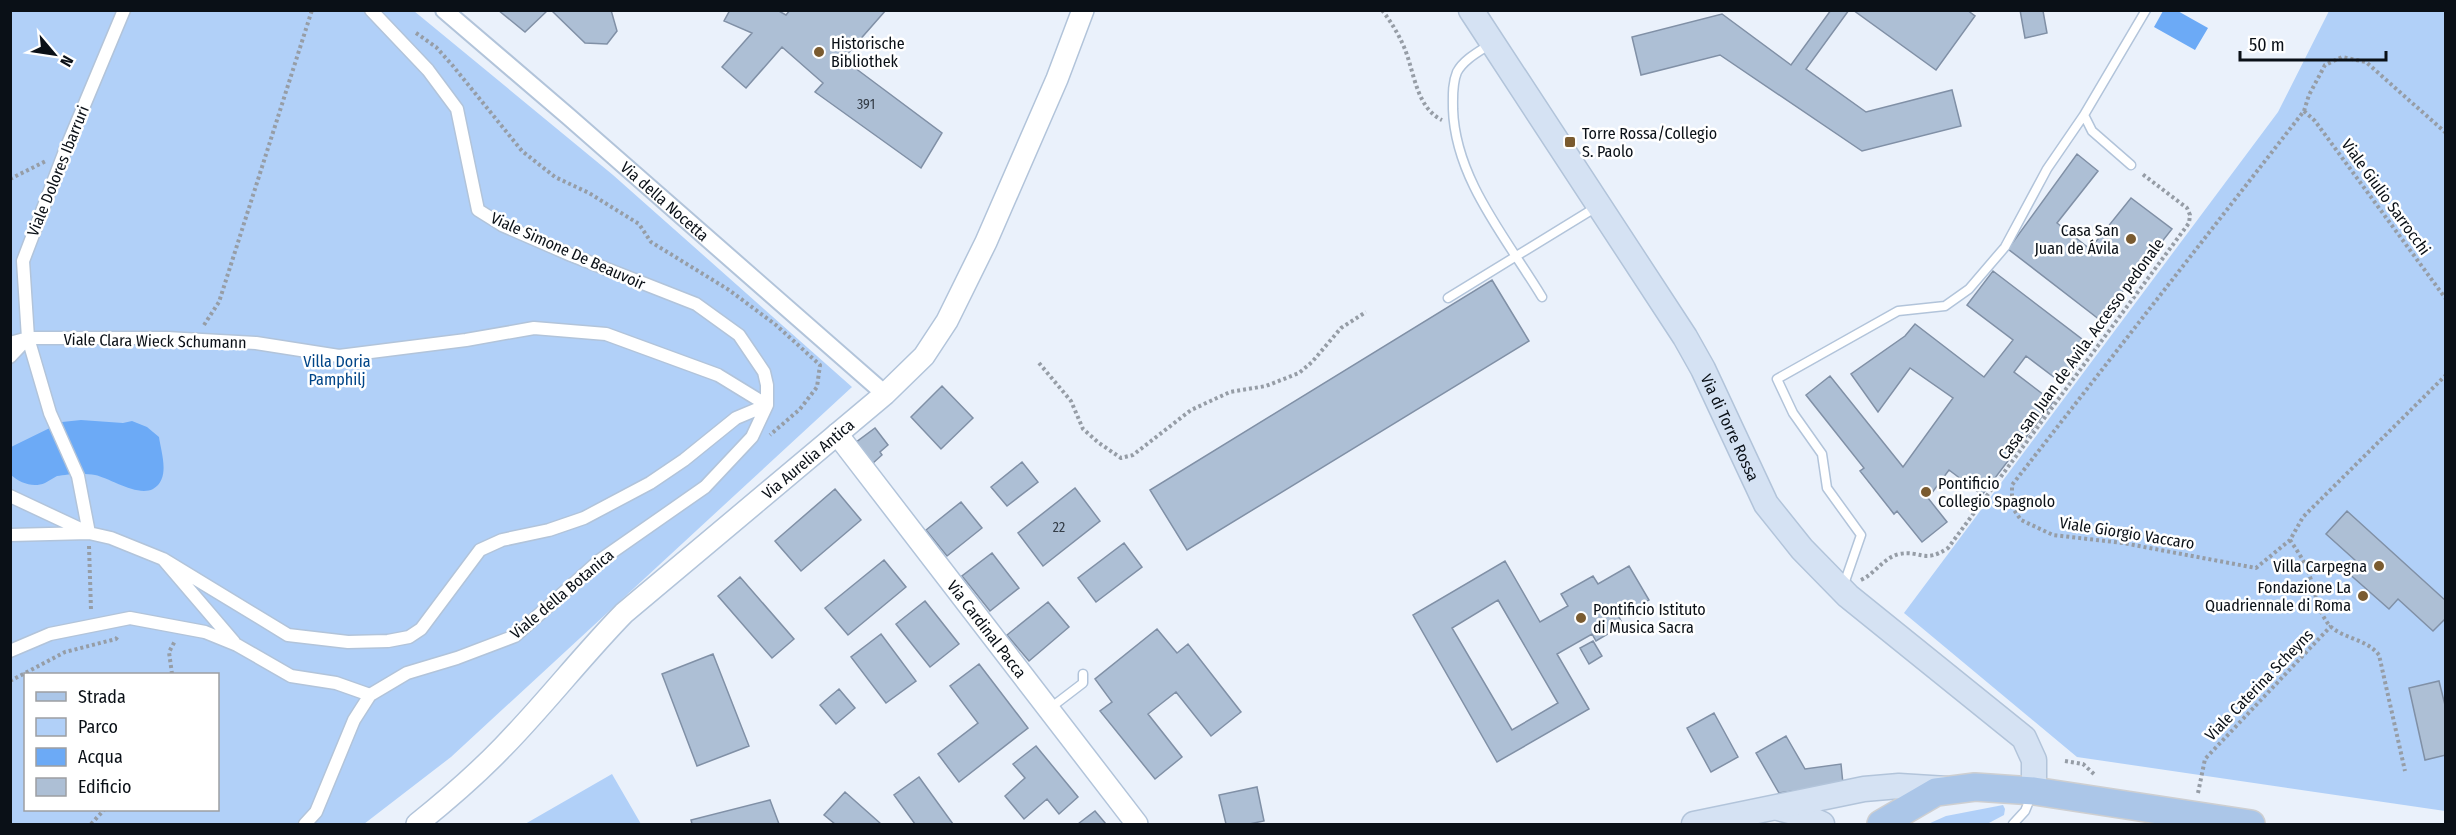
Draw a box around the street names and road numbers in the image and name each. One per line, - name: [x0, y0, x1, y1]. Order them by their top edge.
- street label: Viale Dolores Ibarruri: [23, 103, 93, 239]
- street label: Viale Giulio Sarrocchi: [2338, 135, 2434, 259]
- street label: Via della Nocetta: [617, 157, 713, 245]
- street label: Viale Simone De Beauvoir: [488, 208, 649, 294]
- street label: Casa san Juan de Avila. Accesso pedonale: [1994, 234, 2168, 463]
- street label: Viale Clara Wieck Schumann: [63, 330, 247, 352]
- street label: Via di Torre Rossa: [1697, 371, 1763, 484]
- street label: Via Aurelia Antica: [758, 415, 858, 503]
- street label: Viale Giorgio Vaccaro: [2058, 513, 2196, 553]
- street label: Viale della Botanica: [506, 545, 618, 643]
- street label: Via Cardinal Pacca: [943, 576, 1031, 682]
- street label: Viale Caterina Scheyns: [2201, 625, 2317, 745]

